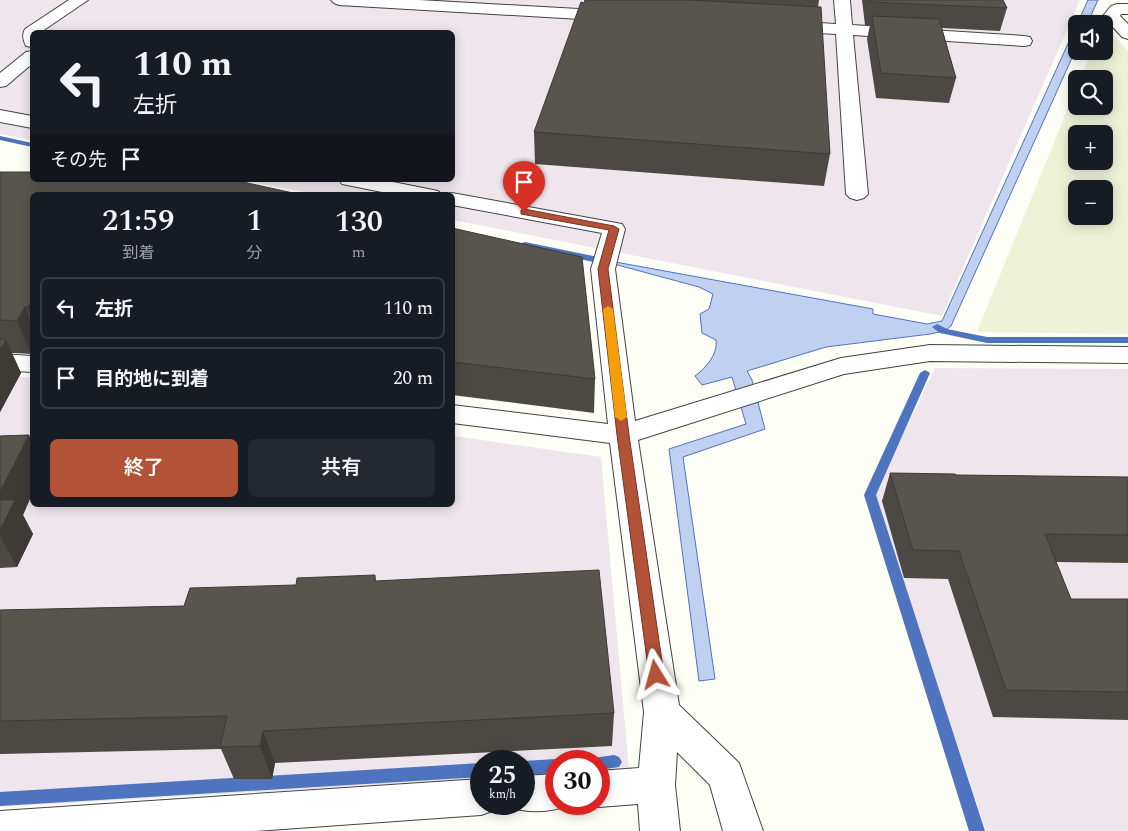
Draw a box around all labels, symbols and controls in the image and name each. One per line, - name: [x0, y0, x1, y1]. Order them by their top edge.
- map controls: [1068, 15, 1113, 225]
- button: sound: [1068, 15, 1113, 60]
- text: 110 m: [133, 38, 232, 91]
- icon: left: [50, 50, 115, 115]
- button: search: [1068, 70, 1113, 115]
- text: 左折: [133, 89, 177, 122]
- button: +: [1068, 125, 1113, 170]
- icon: arrive: [117, 145, 145, 173]
- text: その先: [50, 146, 107, 175]
- pin: [503, 161, 545, 212]
- icon: arrive: [510, 168, 538, 196]
- button: −: [1068, 180, 1113, 225]
- text: 21:59: [102, 198, 174, 244]
- text: 1: [246, 198, 263, 244]
- text: 130: [335, 199, 383, 245]
- text: m: [352, 240, 366, 264]
- text: 到着: [122, 241, 154, 265]
- text: 分: [246, 241, 262, 265]
- icon: left: [52, 294, 80, 322]
- text: 110 m: [383, 294, 433, 323]
- text: 左折: [95, 295, 133, 324]
- icon: arrive: [52, 364, 80, 392]
- text: 20 m: [393, 364, 433, 393]
- text: 目的地に到着: [95, 365, 209, 394]
- button: 終了: [50, 439, 238, 497]
- button: 共有: [248, 439, 435, 497]
- position arrow: [629, 648, 681, 700]
- speed limit sign: 30: [545, 750, 610, 815]
- text: 25: [488, 757, 517, 795]
- text: km/h: [489, 785, 516, 804]

